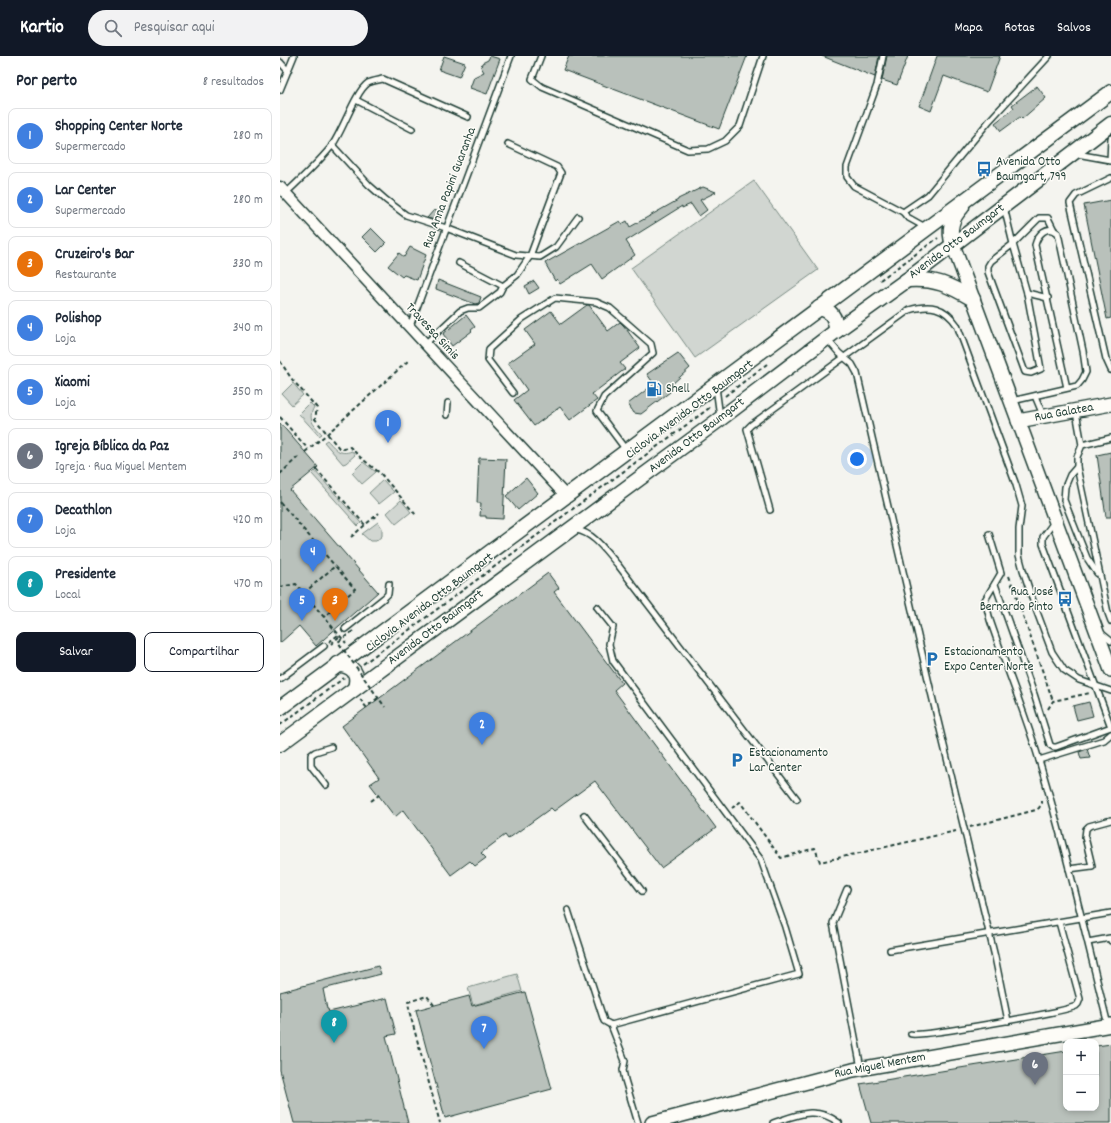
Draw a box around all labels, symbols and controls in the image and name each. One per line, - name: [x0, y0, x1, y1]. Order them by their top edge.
- search box: [88, 10, 368, 46]
- text: Kartio: [20, 15, 64, 42]
- icon: search: [102, 17, 124, 39]
- text: Pesquisar aqui: [134, 17, 215, 39]
- text: Mapa: [954, 18, 982, 38]
- text: Rotas: [1004, 18, 1035, 38]
- text: Salvos: [1057, 18, 1091, 38]
- text: Por perto: [16, 70, 77, 94]
- text: 8 resultados: [203, 73, 264, 92]
- text: Shopping Center Norte: [55, 116, 183, 138]
- street label: Rua Anna Papini Guaranha: [418, 124, 482, 251]
- text: 1: [29, 127, 31, 146]
- text: 280 m: [233, 127, 263, 146]
- text: Supermercado: [55, 138, 126, 157]
- place label: Avenida Otto Baumgart, 799: [996, 153, 1067, 187]
- bus stop icon: Avenida Otto Baumgart, 799: [975, 160, 993, 178]
- text: Lar Center: [55, 180, 116, 202]
- text: 2: [27, 191, 33, 210]
- text: 280 m: [233, 191, 263, 210]
- street label: Avenida Otto Baumgart: [905, 199, 1009, 284]
- text: Supermercado: [55, 202, 126, 221]
- text: Cruzeiro's Bar: [55, 244, 134, 266]
- text: 3: [27, 255, 33, 274]
- text: 330 m: [232, 255, 263, 274]
- text: Restaurante: [55, 266, 116, 285]
- street label: Travessa Simis: [400, 299, 464, 365]
- text: Polishop: [55, 308, 102, 330]
- text: 4: [27, 319, 33, 338]
- text: 340 m: [233, 319, 263, 338]
- text: Loja: [55, 330, 76, 349]
- street label: Ciclovia Avenida Otto Baumgart: [623, 357, 757, 463]
- text: Xiaomi: [55, 372, 90, 394]
- fuel station icon: Shell: [645, 380, 663, 398]
- place label: Shell: [666, 380, 690, 399]
- text: 5: [27, 383, 33, 402]
- text: 350 m: [232, 383, 263, 402]
- text: Loja: [55, 394, 76, 413]
- street label: Avenida Otto Baumgart: [646, 395, 748, 477]
- street label: Rua Galatea: [1033, 398, 1096, 428]
- pin: 1: [375, 410, 401, 443]
- text: Igreja Bíblica da Paz: [55, 436, 169, 458]
- text: 6: [27, 447, 33, 466]
- text: 390 m: [232, 447, 263, 466]
- your location: [847, 449, 867, 469]
- text: Igreja · Rua Miguel Mentem: [55, 458, 187, 477]
- text: Decathlon: [55, 500, 112, 522]
- text: 7: [28, 511, 32, 530]
- text: 420 m: [233, 511, 263, 530]
- text: Loja: [55, 522, 76, 541]
- pin: 4: [300, 539, 326, 572]
- street label: Ciclovia Avenida Otto Baumgart: [363, 550, 497, 656]
- text: Presidente: [55, 564, 116, 586]
- text: 8: [27, 575, 33, 594]
- text: 470 m: [234, 575, 263, 594]
- place label: Rua José Bernardo Pinto: [980, 583, 1053, 617]
- text: Local: [55, 586, 81, 605]
- street label: Avenida Otto Baumgart: [385, 587, 487, 669]
- pin: 5: [289, 588, 315, 621]
- pin: 3: [322, 588, 348, 621]
- bus stop icon: Rua José Bernardo Pinto: [1056, 590, 1074, 608]
- button: Salvar: [16, 632, 136, 672]
- button: Compartilhar: [144, 632, 264, 672]
- place label: Estacionamento Expo Center Norte: [944, 643, 1034, 677]
- parking icon: Estacionamento Expo Center Norte: [923, 650, 941, 668]
- pin: 2: [469, 712, 495, 745]
- place label: Estacionamento Lar Center: [749, 744, 828, 778]
- parking icon: Estacionamento Lar Center: [728, 751, 746, 769]
- pin: 8: [321, 1010, 347, 1043]
- pin: 7: [471, 1016, 497, 1049]
- map controls: [1063, 1039, 1099, 1111]
- button: +: [1063, 1039, 1099, 1075]
- street label: Rua Miguel Mentem: [833, 1048, 927, 1084]
- pin: 6: [1022, 1052, 1048, 1085]
- button: −: [1063, 1075, 1099, 1111]

